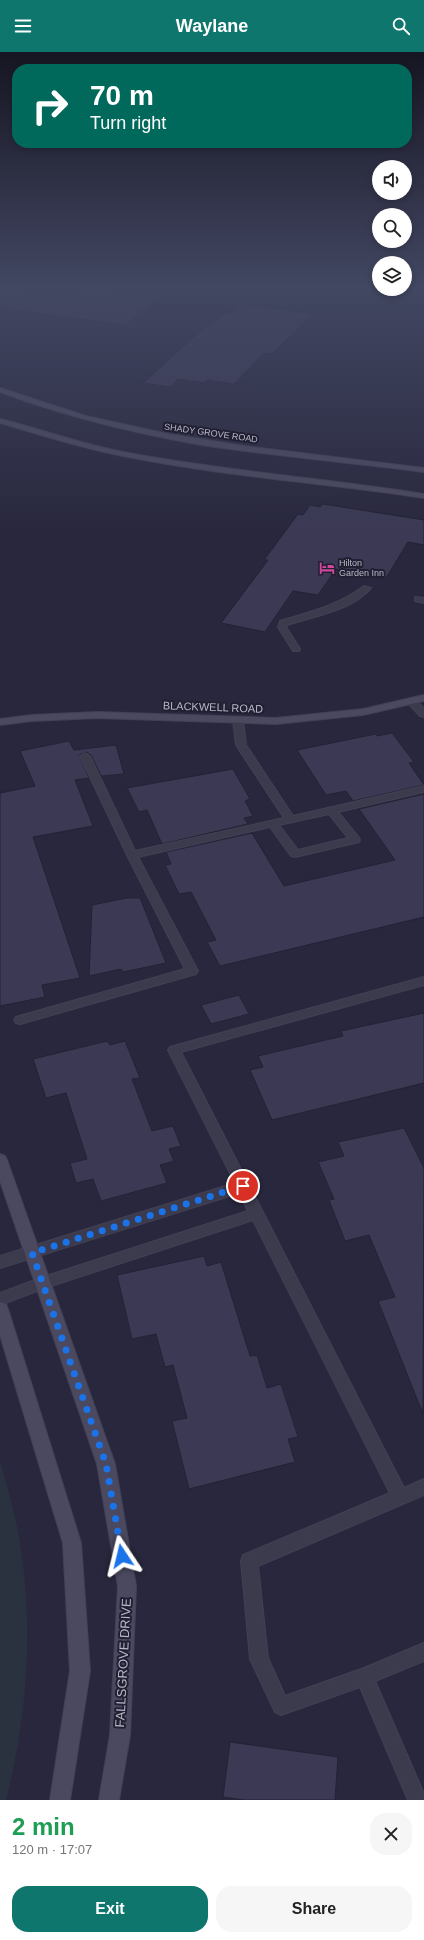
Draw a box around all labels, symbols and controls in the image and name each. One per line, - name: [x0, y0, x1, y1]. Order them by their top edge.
- icon: menu: [12, 15, 34, 37]
- icon: search: [390, 15, 412, 37]
- text: Waylane: [176, 16, 248, 36]
- icon: right: [24, 80, 76, 132]
- text: 70 m: [90, 80, 154, 111]
- text: Turn right: [90, 113, 166, 133]
- map controls: [372, 160, 412, 296]
- button: sound: [372, 160, 412, 200]
- button: search: [372, 208, 412, 248]
- button: layers: [372, 256, 412, 296]
- street label: SHADY GROVE ROAD: [164, 421, 259, 445]
- place label: Hilton Garden Inn: [339, 558, 384, 578]
- hotel icon: Hilton Garden Inn: [318, 559, 336, 577]
- street label: BLACKWELL ROAD: [163, 699, 263, 715]
- pin: [226, 1169, 260, 1203]
- icon: arrive: [232, 1175, 254, 1197]
- position arrow: [101, 1535, 143, 1577]
- street label: FALLSGROVE DRIVE: [112, 1598, 134, 1728]
- text: 2 min: [12, 1813, 75, 1840]
- button: close: [370, 1813, 412, 1855]
- text: 120 m · 17:07: [12, 1842, 92, 1857]
- button: Exit: [12, 1886, 208, 1932]
- button: Share: [216, 1886, 412, 1932]

